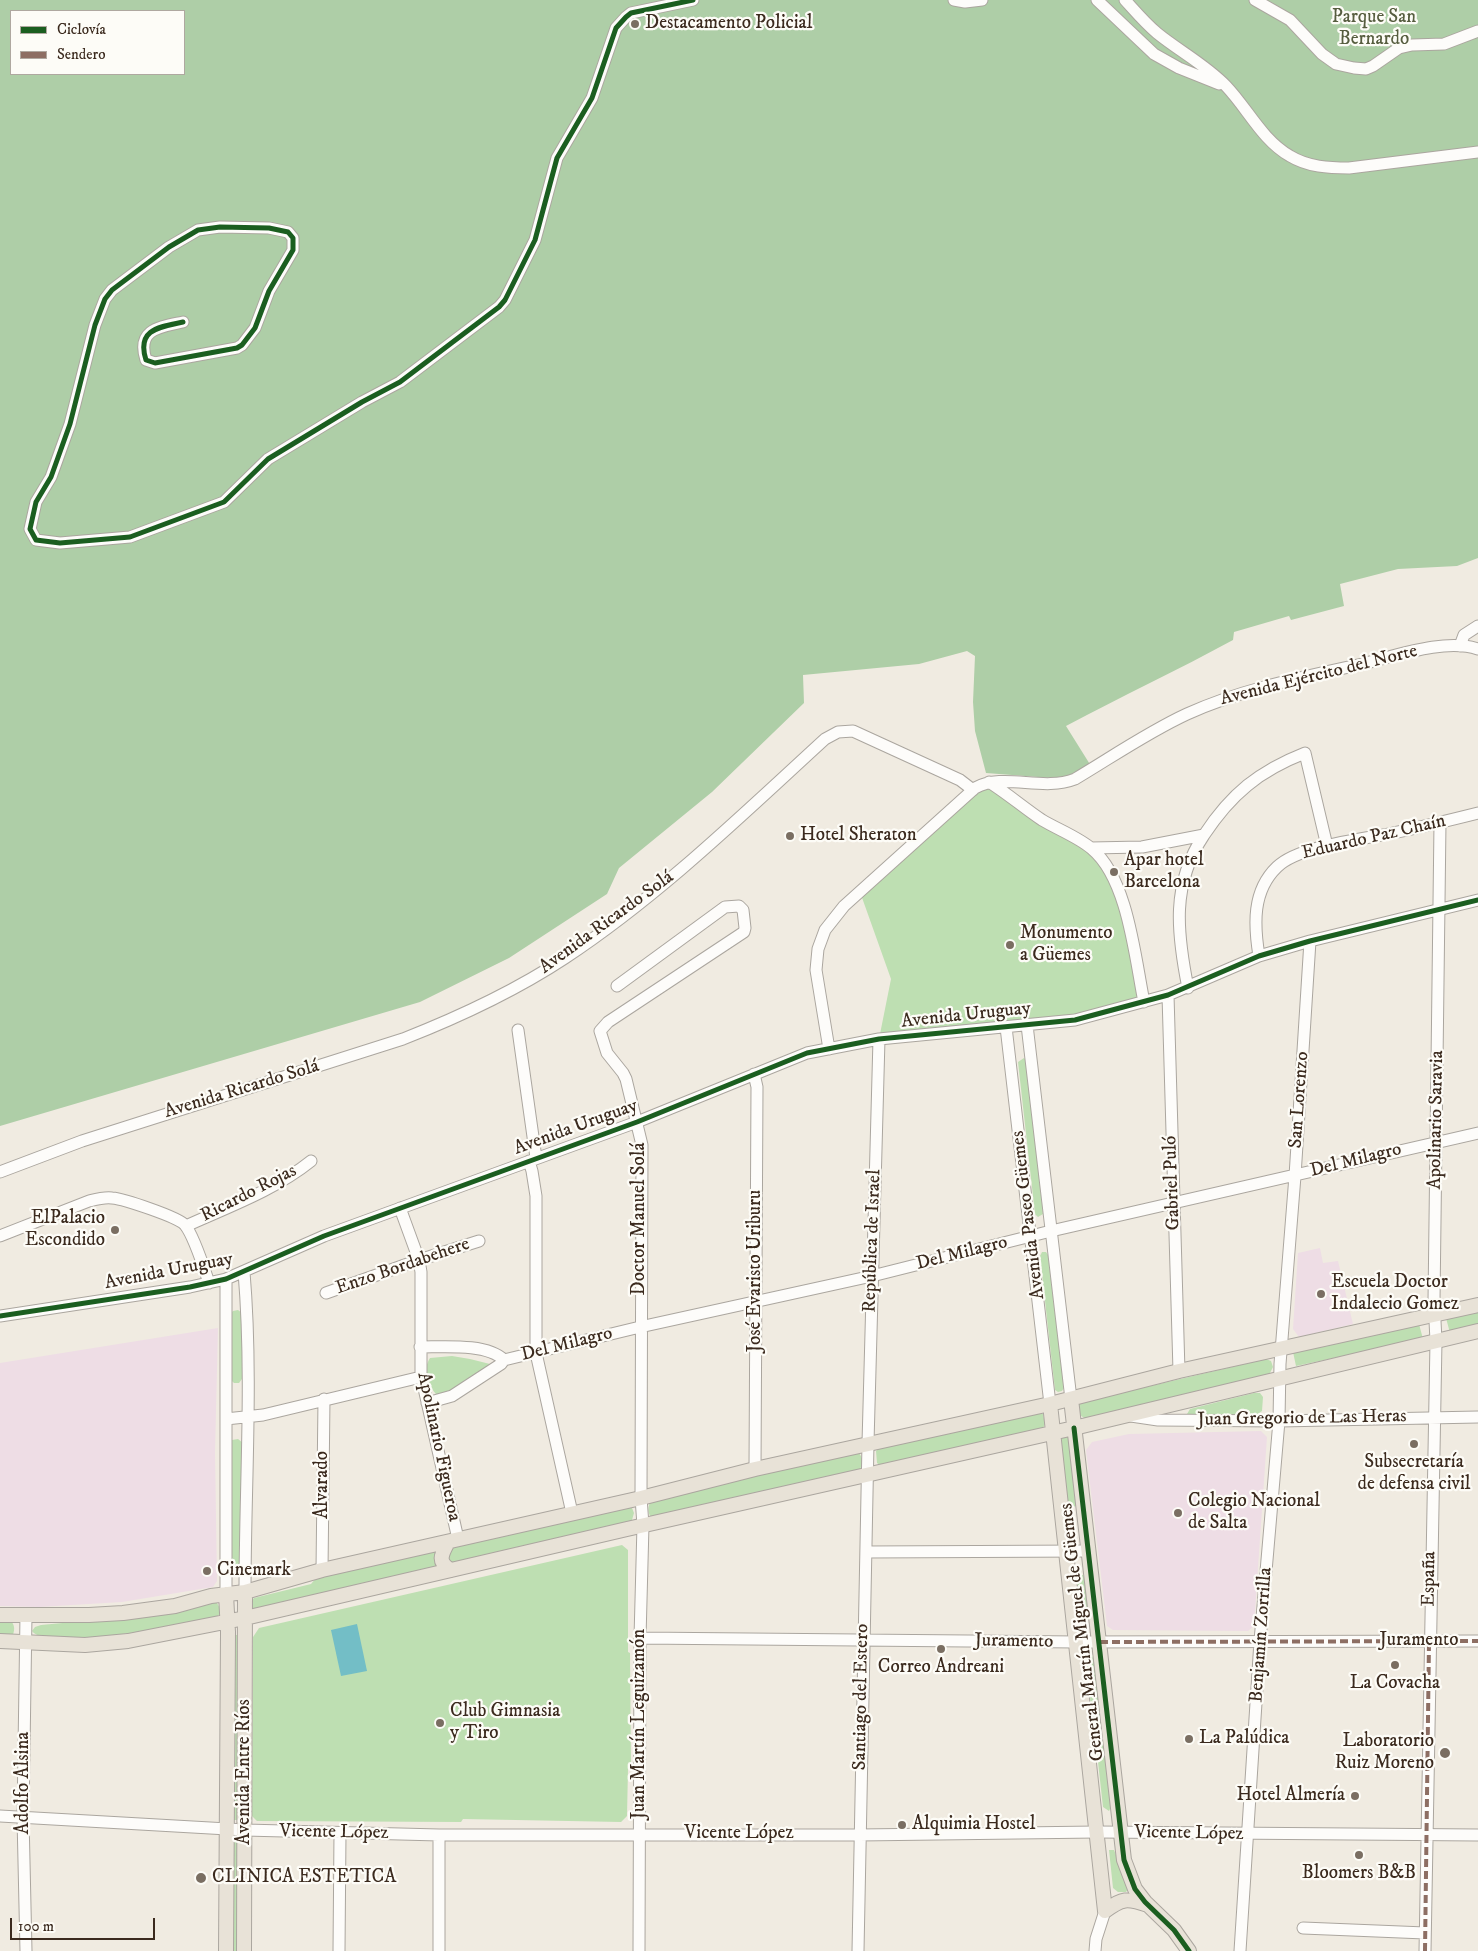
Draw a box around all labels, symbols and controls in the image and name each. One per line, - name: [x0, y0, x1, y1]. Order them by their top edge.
- park label: Parque San Bernardo: [1332, 7, 1416, 51]
- legend: [10, 10, 185, 75]
- place label: Destacamento Policial: [645, 13, 812, 35]
- marker: Destacamento Policial: [629, 18, 641, 30]
- text: Ciclovía: [57, 20, 106, 39]
- text: Sendero: [57, 45, 105, 64]
- street label: Avenida Ejército del Norte: [1218, 640, 1420, 712]
- street label: Eduardo Paz Chaín: [1300, 810, 1448, 866]
- place label: Hotel Sheraton: [800, 825, 917, 847]
- marker: Hotel Sheraton: [784, 830, 796, 842]
- place label: Apar hotel Barcelona: [1124, 850, 1204, 894]
- marker: Apar hotel Barcelona: [1108, 866, 1120, 878]
- street label: Avenida Ricardo Solá: [535, 867, 679, 979]
- place label: Monumento a Güemes: [1020, 923, 1113, 967]
- marker: Monumento a Güemes: [1004, 939, 1016, 951]
- street label: Avenida Uruguay: [900, 998, 1032, 1034]
- street label: Apolinario Saravia: [1424, 1050, 1450, 1190]
- street label: San Lorenzo: [1285, 1051, 1315, 1149]
- street label: Avenida Ricardo Solá: [162, 1056, 322, 1124]
- street label: Avenida Uruguay: [511, 1095, 641, 1161]
- street label: Avenida Paseo Güemes: [1007, 1129, 1051, 1301]
- street label: Gabriel Puló: [1160, 1135, 1186, 1231]
- street label: Del Milagro: [1308, 1139, 1404, 1183]
- street label: Doctor Manuel Solá: [629, 1143, 651, 1295]
- street label: Ricardo Rojas: [197, 1160, 301, 1228]
- street label: República de Israel: [859, 1169, 887, 1313]
- street label: José Evaristo Uriburu: [745, 1190, 767, 1352]
- place label: ElPalacio Escondido: [25, 1208, 105, 1252]
- marker: ElPalacio Escondido: [109, 1224, 121, 1236]
- street label: Del Milagro: [914, 1232, 1010, 1276]
- street label: Enzo Bordabehere: [333, 1233, 473, 1301]
- street label: Avenida Uruguay: [103, 1248, 235, 1296]
- place label: Escuela Doctor Indalecio Gomez: [1331, 1272, 1459, 1316]
- marker: Escuela Doctor Indalecio Gomez: [1315, 1288, 1327, 1300]
- street label: Del Milagro: [519, 1323, 615, 1367]
- street label: Apolinario Figueroa: [411, 1370, 465, 1524]
- street label: Juan Gregorio de Las Heras: [1197, 1406, 1407, 1432]
- marker: Subsecretaría de defensa civil: [1408, 1438, 1420, 1450]
- street label: Alvarado: [312, 1451, 334, 1519]
- place label: Subsecretaría de defensa civil: [1357, 1452, 1471, 1496]
- place label: Colegio Nacional de Salta: [1188, 1491, 1320, 1535]
- street label: General Martín Miguel de Güemes: [1056, 1502, 1110, 1762]
- marker: Colegio Nacional de Salta: [1172, 1507, 1184, 1519]
- street label: España: [1418, 1551, 1442, 1607]
- place label: Cinemark: [217, 1560, 291, 1582]
- marker: Cinemark: [201, 1565, 213, 1577]
- street label: Benjamín Zorrilla: [1246, 1567, 1278, 1703]
- street label: Santiago del Estero: [849, 1623, 875, 1771]
- street label: Juan Martín Leguizamón: [629, 1629, 651, 1819]
- street label: Juramento: [974, 1630, 1054, 1654]
- street label: Juramento: [1380, 1630, 1458, 1652]
- marker: Correo Andreani: [935, 1643, 947, 1655]
- place label: Correo Andreani: [878, 1657, 1004, 1679]
- marker: La Covacha: [1389, 1659, 1401, 1671]
- place label: La Covacha: [1350, 1673, 1440, 1695]
- street label: Avenida Entre Ríos: [234, 1699, 256, 1845]
- place label: Club Gimnasia y Tiro: [450, 1701, 560, 1745]
- marker: Club Gimnasia y Tiro: [434, 1717, 446, 1729]
- place label: La Palúdica: [1199, 1728, 1289, 1750]
- place label: Laboratorio Ruiz Moreno: [1335, 1731, 1434, 1775]
- street label: Adolfo Alsina: [13, 1732, 35, 1834]
- marker: La Palúdica: [1183, 1733, 1195, 1745]
- marker: Laboratorio Ruiz Moreno: [1438, 1746, 1452, 1760]
- place label: Hotel Almería: [1236, 1785, 1345, 1807]
- marker: Hotel Almería: [1349, 1790, 1361, 1802]
- place label: Alquimia Hostel: [912, 1814, 1035, 1836]
- marker: Alquimia Hostel: [896, 1819, 908, 1831]
- street label: Vicente López: [279, 1821, 389, 1845]
- street label: Vicente López: [1134, 1822, 1244, 1846]
- street label: Vicente López: [684, 1823, 794, 1845]
- marker: Bloomers B&B: [1353, 1849, 1365, 1861]
- place label: Bloomers B&B: [1302, 1863, 1416, 1885]
- place label: CLINICA ESTETICA: [212, 1867, 396, 1889]
- marker: CLINICA ESTETICA: [194, 1871, 208, 1885]
- scale bar: [12, 1908, 158, 1940]
- text: 100 m: [18, 1917, 54, 1936]

